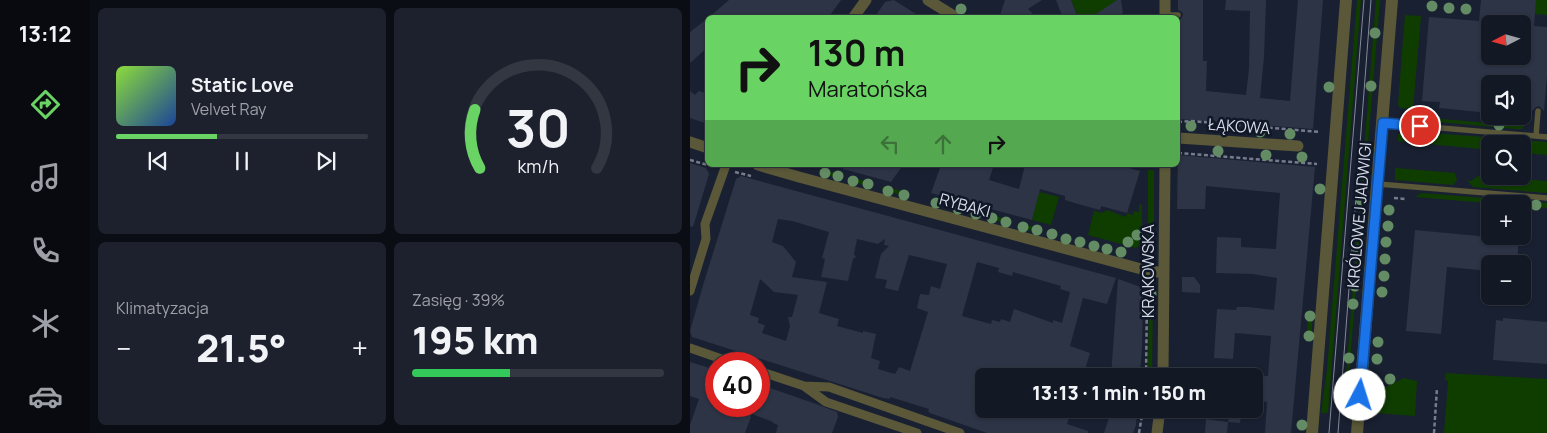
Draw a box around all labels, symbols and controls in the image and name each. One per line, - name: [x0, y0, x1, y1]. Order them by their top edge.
- north arrow: [1481, 15, 1531, 65]
- map controls: [1481, 15, 1531, 305]
- text: 13:12: [19, 19, 71, 49]
- text: 130 m: [808, 29, 905, 77]
- icon: right: [725, 35, 790, 100]
- text: Static Love: [191, 72, 294, 98]
- text: Maratońska: [808, 74, 928, 104]
- button: sound: [1481, 75, 1531, 125]
- icon: directions: [28, 87, 63, 122]
- text: 30: [506, 92, 570, 163]
- text: Velvet Ray: [191, 98, 267, 120]
- pin: [1399, 105, 1441, 147]
- icon: arrive: [1406, 112, 1434, 140]
- street label: ŁĄKOWA: [1207, 113, 1271, 139]
- icon: left: [876, 130, 904, 158]
- icon: ahead: [929, 130, 957, 158]
- icon: right: [982, 130, 1010, 158]
- button: search: [1481, 135, 1531, 185]
- street label: KRÓLOWEJ JADWIGI: [1342, 141, 1376, 289]
- icon: previous: [144, 147, 172, 175]
- icon: pause: [228, 147, 256, 175]
- icon: next: [312, 147, 340, 175]
- text: km/h: [517, 154, 559, 178]
- icon: music: [28, 160, 63, 195]
- street label: RYBAKI: [937, 188, 993, 222]
- button: +: [1481, 195, 1531, 245]
- street label: KRAKOWSKA: [1137, 224, 1159, 318]
- icon: phone: [28, 233, 63, 268]
- button: −: [1481, 255, 1531, 305]
- text: Zasięg · 39%: [412, 289, 505, 311]
- text: Klimatyzacja: [116, 297, 209, 319]
- icon: climate: [28, 306, 63, 341]
- text: 195 km: [412, 313, 539, 365]
- text: 21.5°: [196, 321, 287, 373]
- text: −: [116, 329, 131, 367]
- text: +: [352, 329, 368, 367]
- speed limit sign: 40: [705, 352, 770, 417]
- position arrow: [1333, 368, 1385, 420]
- icon: car: [28, 379, 63, 414]
- text: 13:13 · 1 min · 150 m: [1032, 380, 1206, 406]

